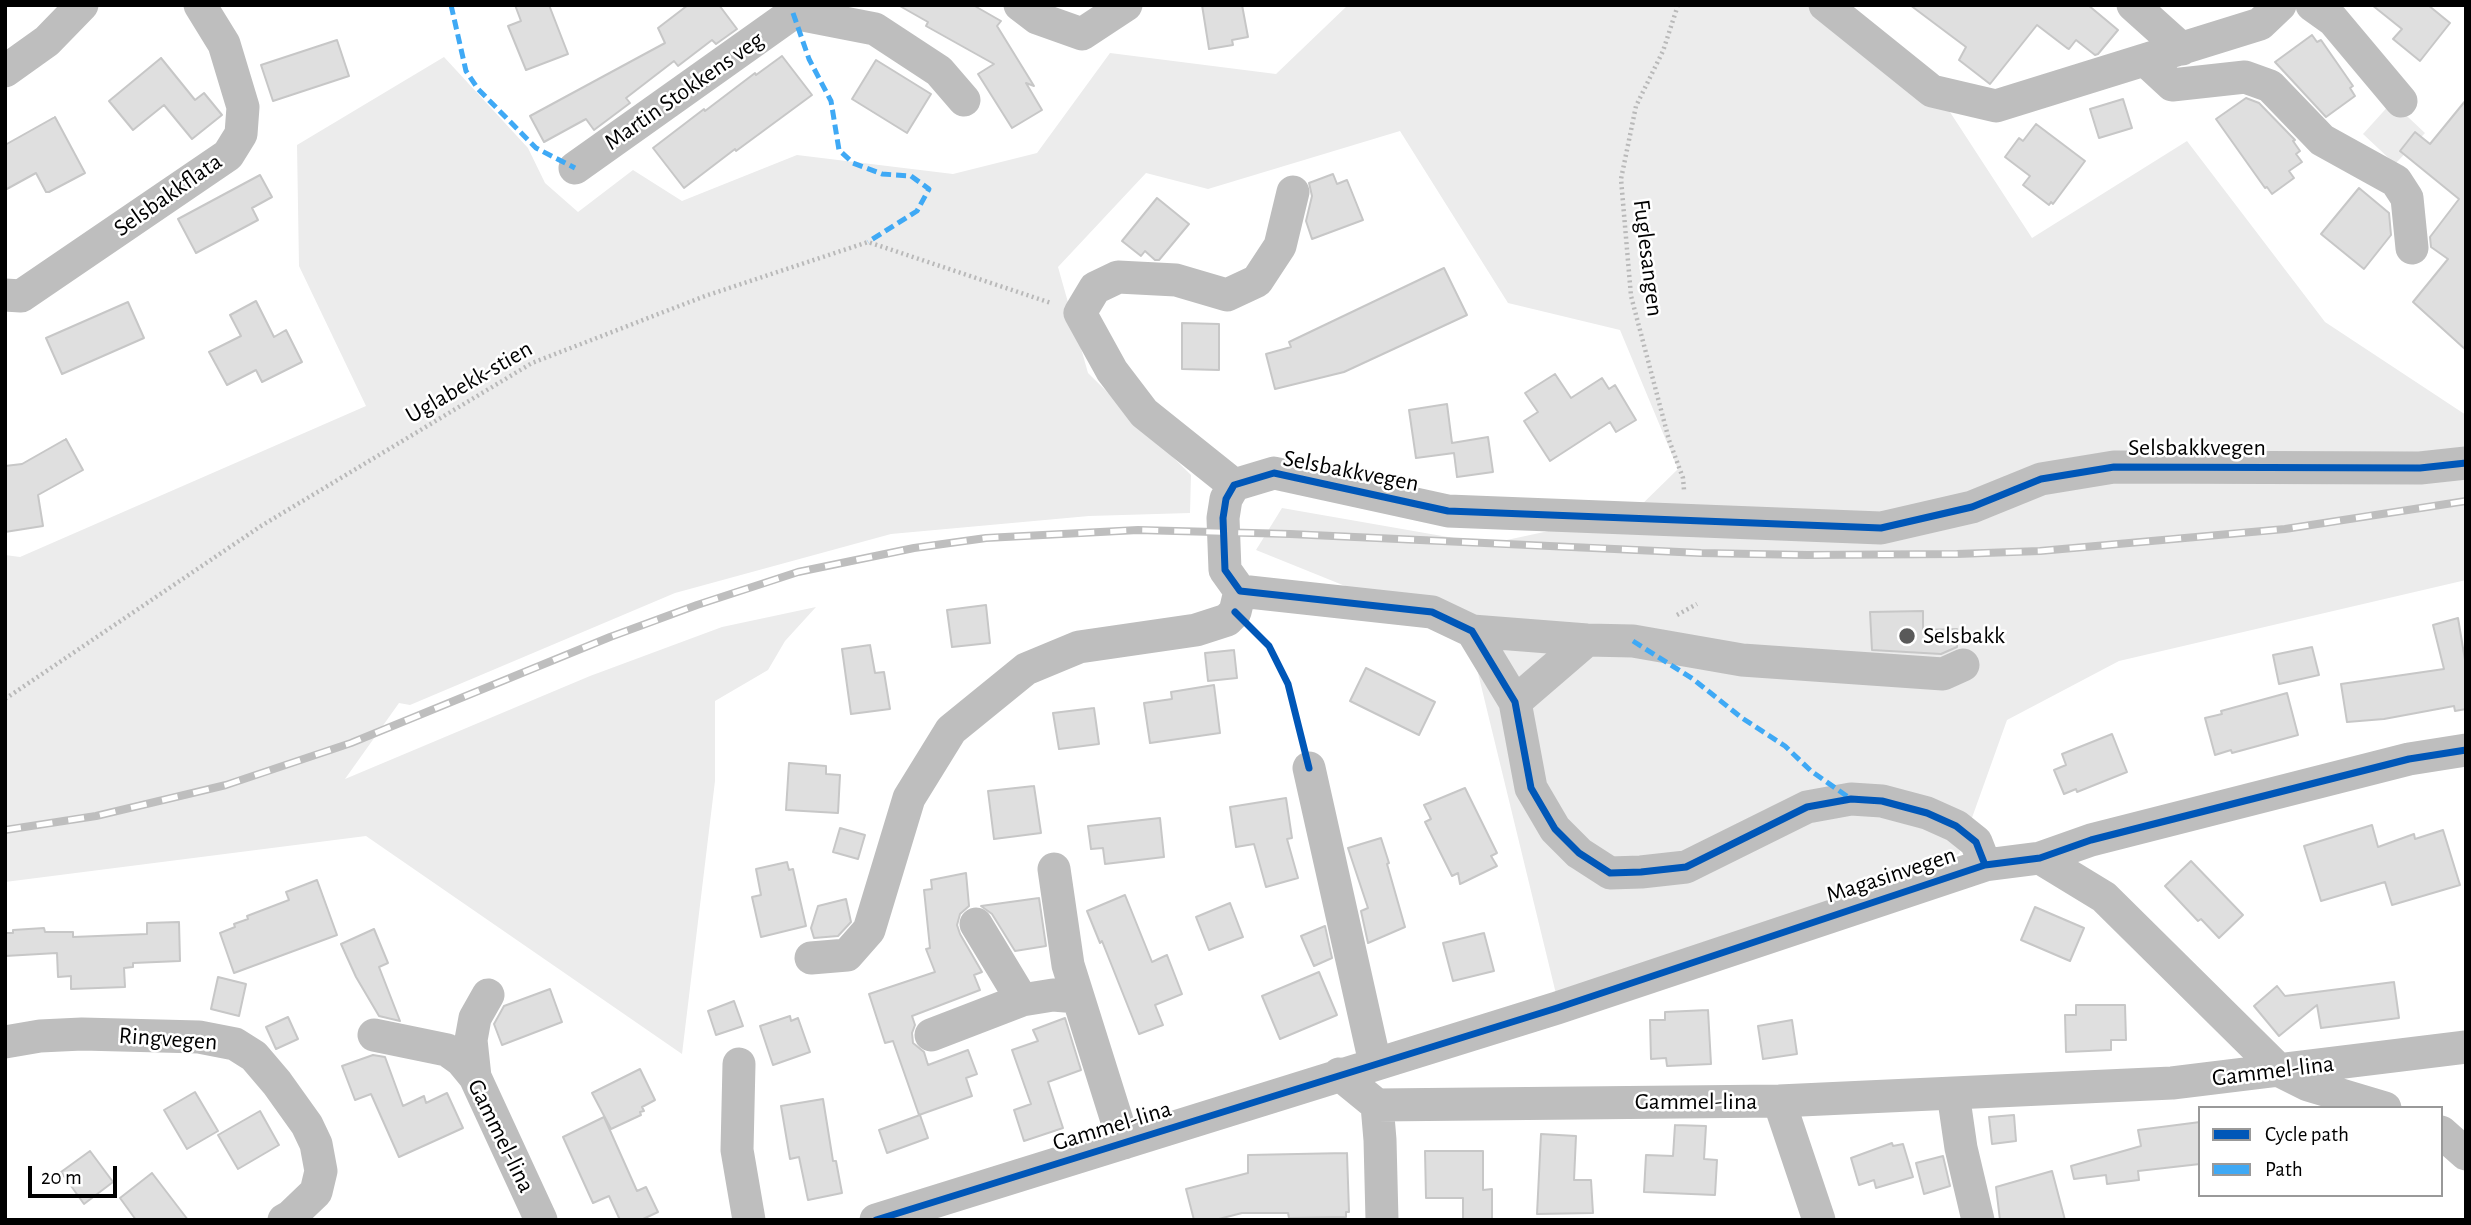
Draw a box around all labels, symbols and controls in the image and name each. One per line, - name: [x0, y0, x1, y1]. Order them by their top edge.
- street label: Martin Stokkens veg: [599, 25, 769, 157]
- street label: Selsbakkflata: [108, 147, 228, 243]
- street label: Fuglesangen: [1627, 198, 1669, 318]
- street label: Uglabekk-stien: [401, 334, 537, 430]
- street label: Selsbakkvegen: [2128, 434, 2266, 462]
- street label: Selsbakkvegen: [1281, 444, 1421, 498]
- place label: Selsbakk: [1923, 622, 2005, 650]
- marker: Selsbakk: [1897, 626, 1917, 646]
- street label: Magasinvegen: [1823, 841, 1959, 909]
- street label: Ringvegen: [118, 1021, 218, 1057]
- street label: Gammel-lina: [2210, 1049, 2336, 1093]
- street label: Gammel-lina: [461, 1075, 541, 1197]
- street label: Gammel-lina: [1635, 1088, 1757, 1116]
- street label: Gammel-lina: [1049, 1094, 1175, 1158]
- legend: [2198, 1106, 2443, 1197]
- text: Cycle path: [2265, 1124, 2349, 1145]
- scale bar: [32, 1152, 121, 1196]
- text: Path: [2265, 1159, 2303, 1180]
- text: 20 m: [41, 1167, 82, 1188]

